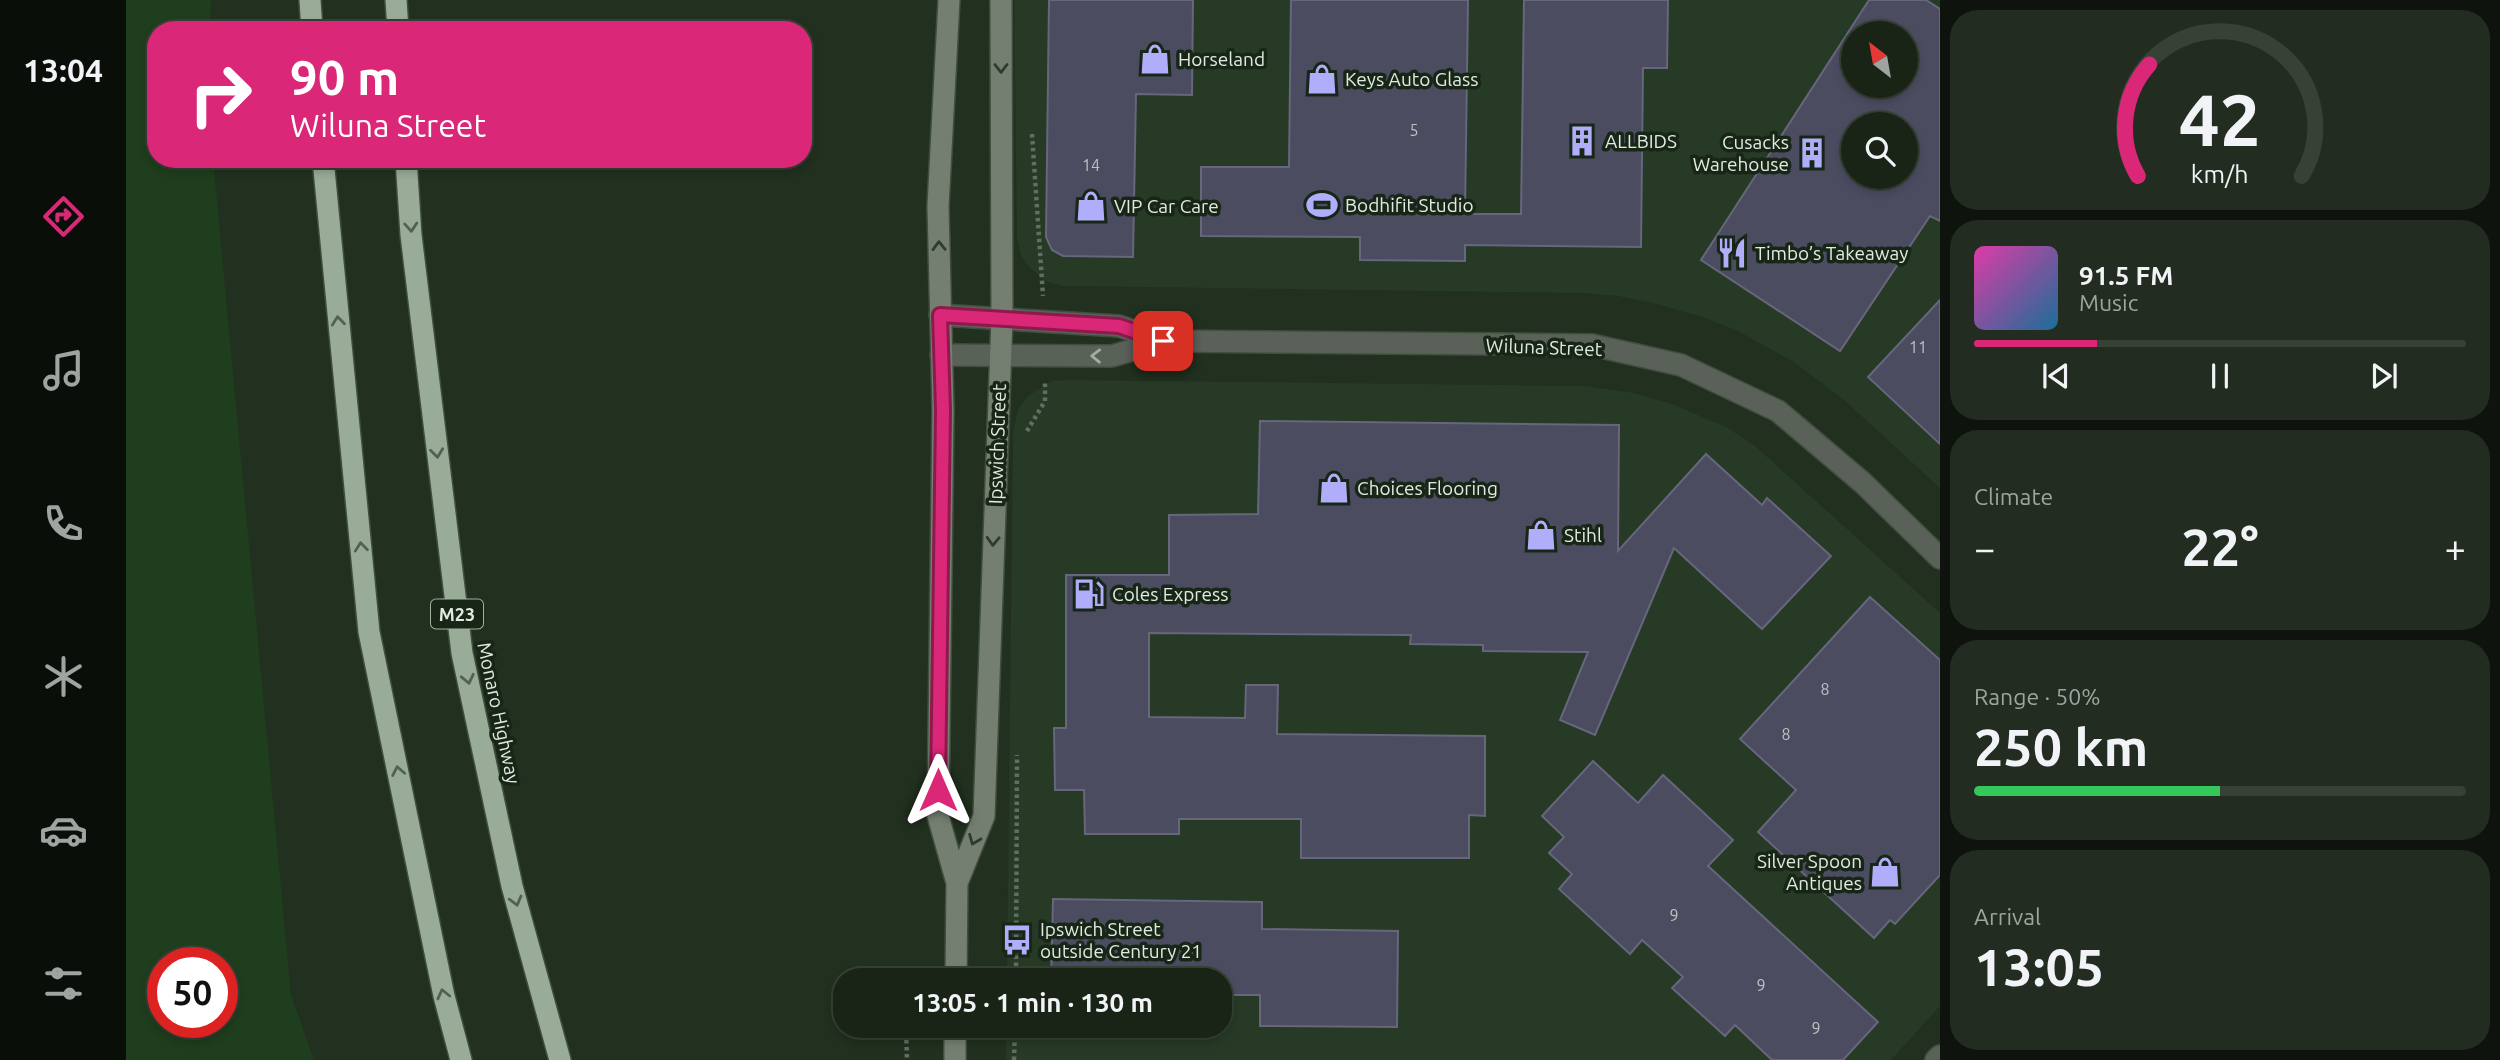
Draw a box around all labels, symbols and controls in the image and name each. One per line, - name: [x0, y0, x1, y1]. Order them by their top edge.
- north arrow: [1841, 21, 1918, 98]
- map controls: [1841, 21, 1918, 189]
- shop icon: Horseland: [1138, 42, 1172, 76]
- place label: Horseland: [1178, 48, 1265, 70]
- icon: right: [175, 49, 266, 140]
- text: 90 m: [290, 49, 399, 104]
- text: 13:04: [23, 52, 103, 88]
- shop icon: Keys Auto Glass: [1305, 62, 1339, 96]
- one-way arrow: [993, 63, 1009, 74]
- place label: Keys Auto Glass: [1345, 68, 1479, 90]
- text: 42: [2179, 78, 2261, 160]
- text: Wiluna Street: [290, 107, 486, 143]
- button: search: [1841, 112, 1918, 189]
- house number: 5: [1409, 121, 1419, 139]
- building icon: ALLBIDS: [1565, 124, 1599, 158]
- place label: ALLBIDS: [1605, 130, 1677, 152]
- place label: Cusacks Warehouse: [1693, 131, 1789, 175]
- building icon: Cusacks Warehouse: [1795, 136, 1829, 170]
- house number: 14: [1082, 156, 1100, 174]
- text: km/h: [2191, 160, 2249, 188]
- sports icon: Bodhifit Studio: [1305, 188, 1339, 222]
- shop icon: VIP Car Care: [1074, 189, 1108, 223]
- icon: directions: [39, 192, 88, 241]
- place label: Bodhifit Studio: [1345, 194, 1474, 216]
- place label: VIP Car Care: [1114, 195, 1219, 217]
- one-way arrow: [403, 222, 418, 233]
- restaurant icon: Timbo’s Takeaway: [1715, 236, 1749, 270]
- one-way arrow: [931, 241, 946, 252]
- place label: Timbo’s Takeaway: [1755, 242, 1908, 264]
- text: 91.5 FM: [2079, 261, 2173, 290]
- text: Music: [2079, 290, 2138, 315]
- pin: [1133, 311, 1193, 371]
- one-way arrow: [330, 315, 345, 326]
- icon: arrive: [1144, 322, 1182, 360]
- street label: Wiluna Street: [1485, 334, 1603, 360]
- house number: 11: [1909, 338, 1927, 356]
- icon: music: [39, 346, 88, 395]
- one-way arrow: [1091, 348, 1101, 364]
- icon: previous: [2037, 357, 2075, 395]
- icon: pause: [2201, 357, 2239, 395]
- icon: next: [2365, 357, 2403, 395]
- street label: Ipswich Street: [984, 383, 1010, 505]
- one-way arrow: [430, 447, 445, 459]
- shop icon: Choices Flooring: [1317, 471, 1351, 505]
- place label: Choices Flooring: [1357, 477, 1498, 499]
- text: Climate: [1974, 484, 2053, 509]
- icon: phone: [39, 499, 88, 548]
- shop icon: Stihl: [1524, 518, 1558, 552]
- text: 22°: [2181, 518, 2259, 576]
- place label: Stihl: [1564, 524, 1602, 546]
- text: −: [1974, 527, 1995, 569]
- text: +: [2445, 527, 2466, 569]
- one-way arrow: [986, 535, 1001, 546]
- one-way arrow: [354, 541, 369, 552]
- fuel station icon: Coles Express: [1072, 577, 1106, 611]
- place label: Coles Express: [1112, 583, 1229, 605]
- road number: M23: [431, 600, 483, 628]
- street label: Monaro Highway: [473, 640, 525, 786]
- icon: climate: [39, 652, 88, 701]
- one-way arrow: [459, 673, 474, 685]
- house number: 8: [1820, 680, 1830, 698]
- text: Range · 50%: [1974, 684, 2101, 709]
- text: 250 km: [1974, 718, 2148, 776]
- house number: 8: [1781, 725, 1791, 743]
- position arrow: [901, 753, 975, 827]
- one-way arrow: [391, 765, 406, 777]
- icon: car: [39, 806, 88, 855]
- one-way arrow: [969, 833, 983, 845]
- place label: Silver Spoon Antiques: [1757, 850, 1862, 894]
- shop icon: Silver Spoon Antiques: [1868, 855, 1902, 889]
- one-way arrow: [508, 895, 523, 907]
- text: Arrival: [1974, 904, 2041, 929]
- house number: 9: [1669, 906, 1679, 924]
- place label: Ipswich Street outside Century 21: [1040, 918, 1202, 962]
- bus stop icon: Ipswich Street outside Century 21: [1000, 923, 1034, 957]
- text: 13:05: [1974, 938, 2104, 996]
- speed limit sign: 50: [147, 947, 238, 1038]
- icon: filters: [39, 959, 88, 1008]
- house number: 9: [1756, 976, 1766, 994]
- one-way arrow: [437, 988, 452, 1000]
- text: 13:05 · 1 min · 130 m: [912, 988, 1153, 1017]
- house number: 9: [1811, 1019, 1821, 1037]

